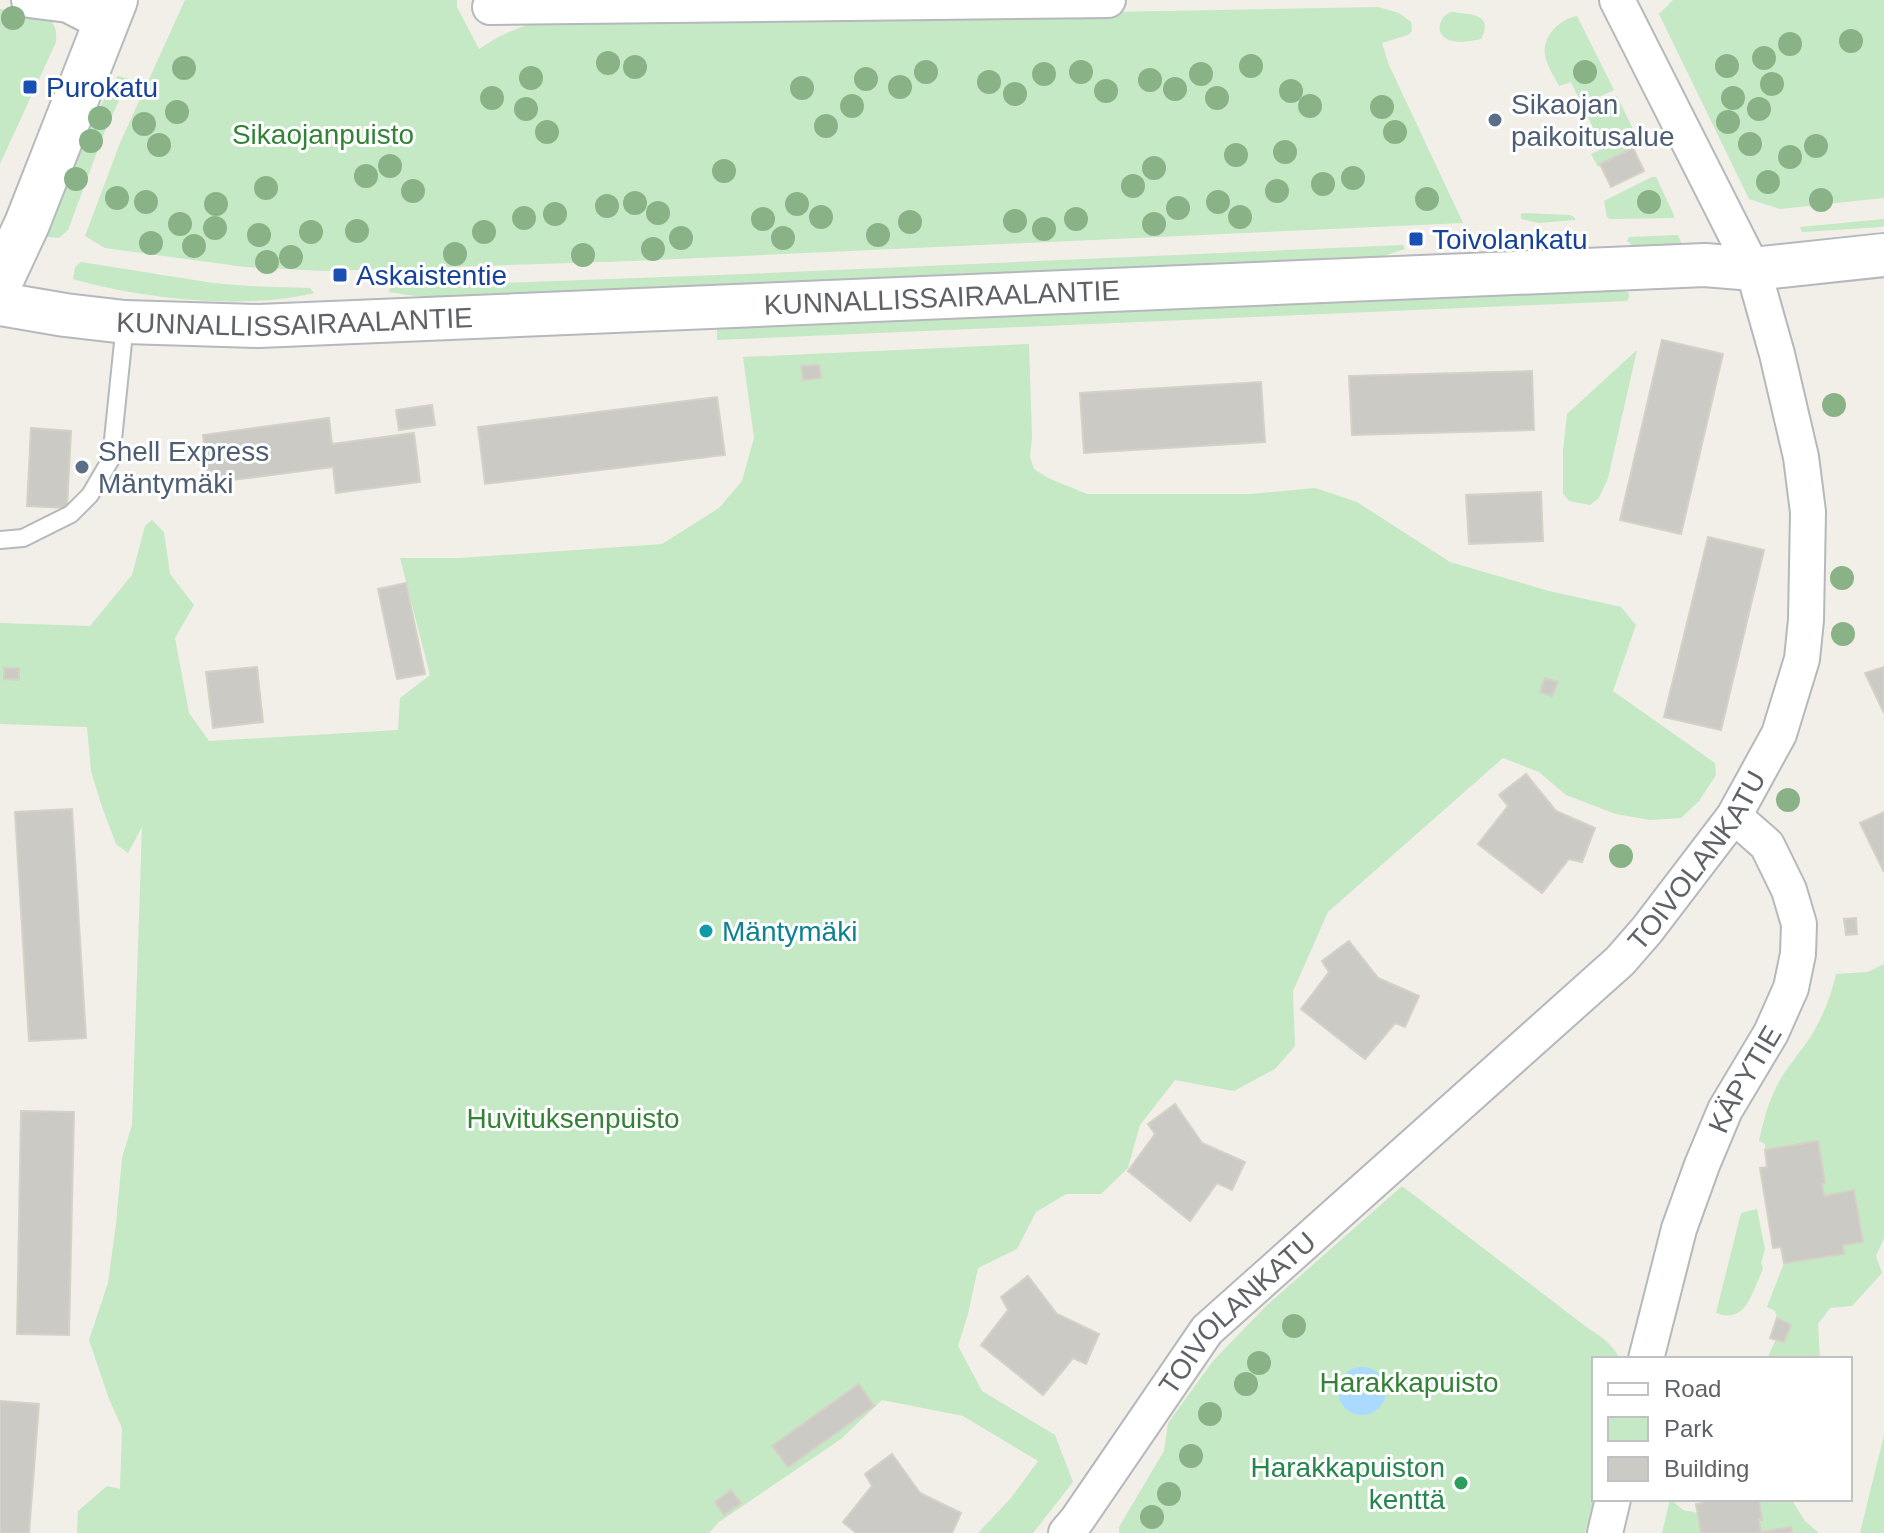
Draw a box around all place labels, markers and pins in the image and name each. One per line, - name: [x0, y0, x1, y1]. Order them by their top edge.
- place label: Purokatu: [46, 72, 158, 103]
- marker: Purokatu: [21, 78, 39, 96]
- place label: Sikaojan paikoitusalue: [1511, 89, 1674, 152]
- marker: Sikaojan paikoitusalue: [1486, 111, 1504, 129]
- place label: Toivolankatu: [1432, 224, 1588, 255]
- marker: Toivolankatu: [1407, 230, 1425, 248]
- place label: Askaistentie: [356, 260, 507, 291]
- marker: Askaistentie: [331, 266, 349, 284]
- place label: Shell Express Mäntymäki: [98, 436, 269, 499]
- marker: Shell Express Mäntymäki: [73, 458, 91, 476]
- place label: Mäntymäki: [722, 916, 857, 947]
- marker: Mäntymäki: [697, 922, 715, 940]
- place label: Harakkapuiston kenttä: [1250, 1452, 1445, 1515]
- marker: Harakkapuiston kenttä: [1452, 1474, 1470, 1492]

